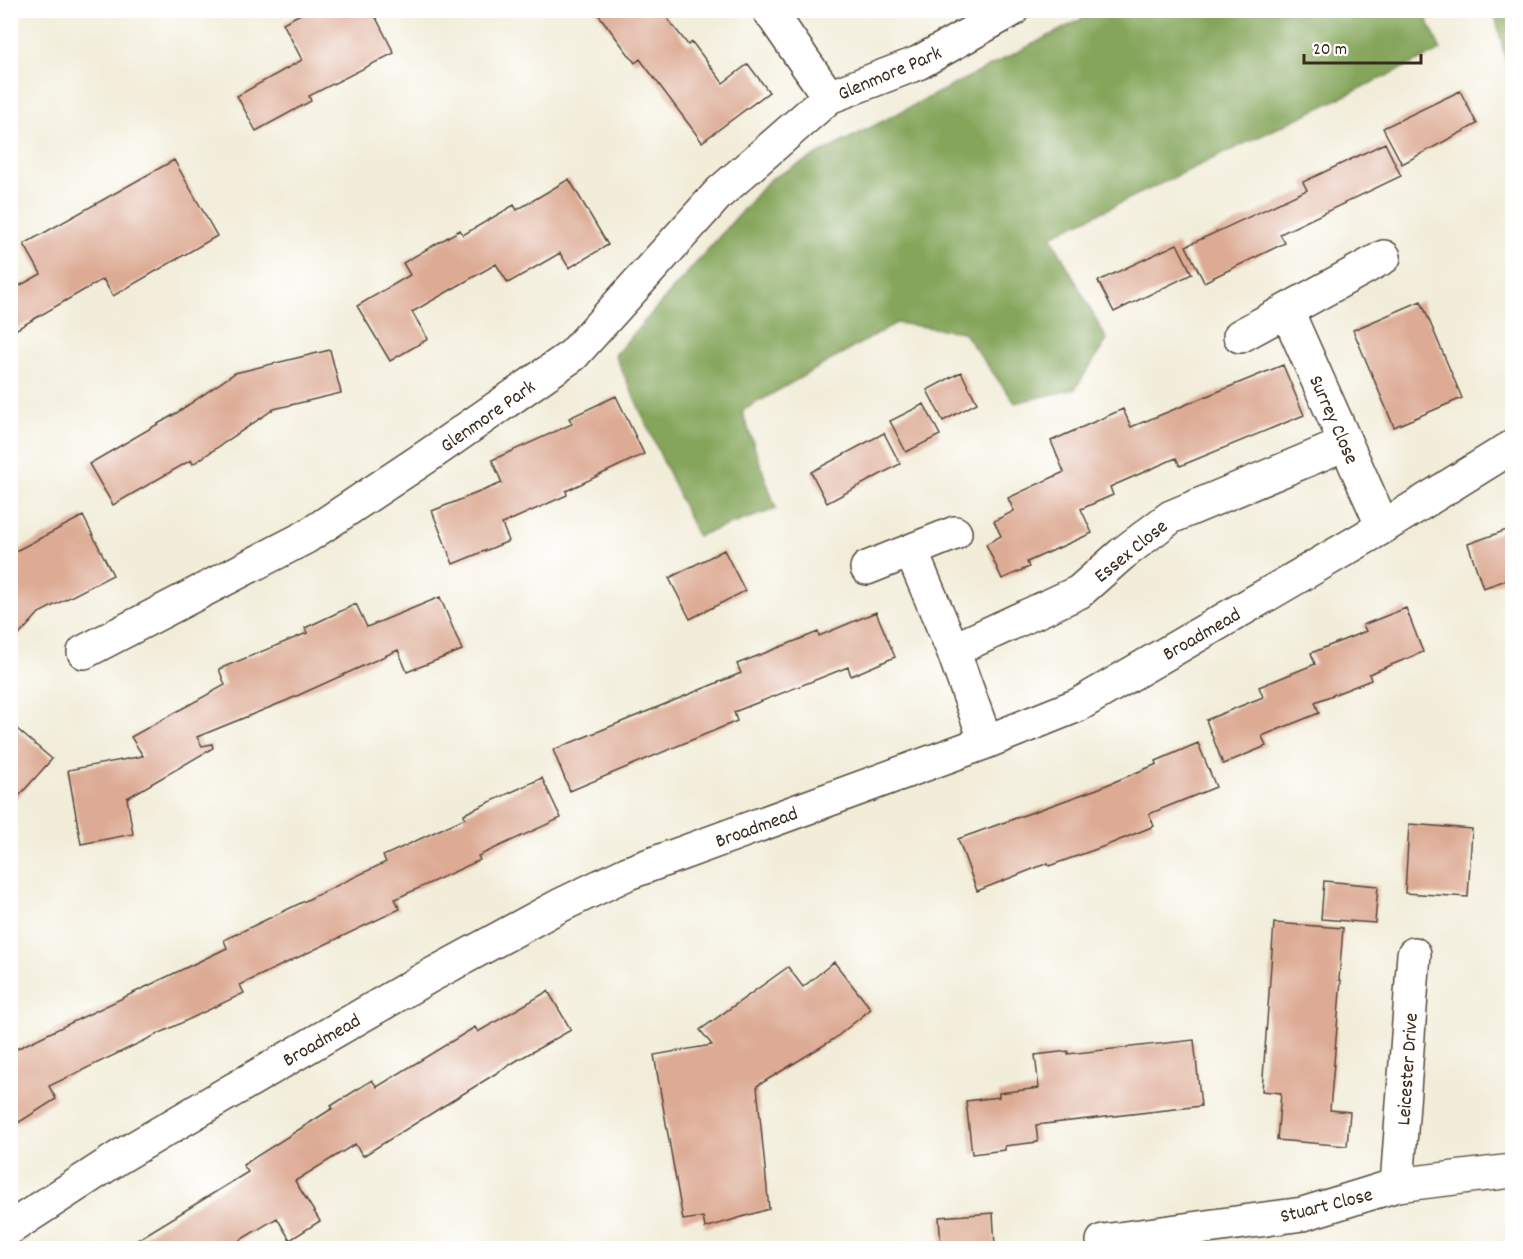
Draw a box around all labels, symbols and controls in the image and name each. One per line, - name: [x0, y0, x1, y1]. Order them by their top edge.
- scale bar: [1304, 27, 1421, 65]
- text: 20 m: [1313, 38, 1347, 63]
- street label: Glenmore Park: [834, 40, 946, 109]
- street label: Surrey Close: [1300, 371, 1364, 469]
- street label: Glenmore Park: [435, 374, 542, 461]
- street label: Essex Close: [1089, 514, 1175, 591]
- street label: Broadmead: [1158, 602, 1247, 669]
- street label: Broadmead: [712, 801, 802, 857]
- street label: Broadmead: [278, 1008, 367, 1075]
- street label: Leicester Drive: [1391, 1012, 1427, 1126]
- street label: Stuart Close: [1278, 1182, 1376, 1232]

